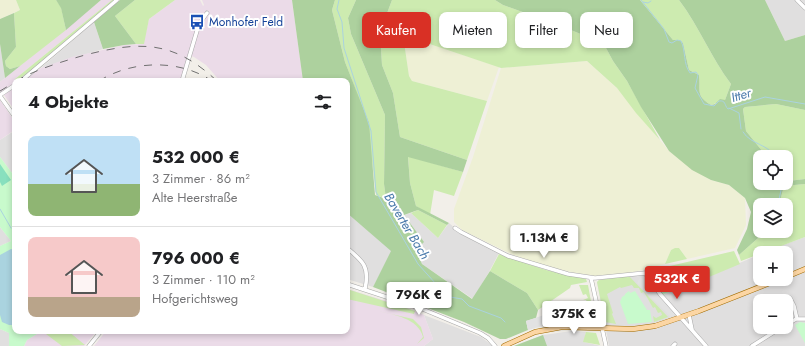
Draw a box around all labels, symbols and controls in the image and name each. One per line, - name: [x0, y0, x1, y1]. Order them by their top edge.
- chip: Kaufen: [362, 12, 431, 48]
- chip: Mieten: [439, 12, 507, 48]
- chip: Filter: [515, 12, 572, 48]
- chip: Neu: [580, 12, 633, 48]
- bus stop icon: Monhofer Feld: [188, 13, 206, 31]
- place label: Monhofer Feld: [209, 13, 283, 31]
- water label: Itter: [729, 83, 754, 107]
- text: 4 Objekte: [28, 90, 109, 114]
- icon: filters: [312, 91, 334, 113]
- text: 532 000 €: [152, 145, 240, 169]
- map controls: [753, 150, 793, 334]
- button: locate: [753, 150, 793, 190]
- icon: home: [60, 152, 108, 200]
- text: 3 Zimmer · 86 m²: [152, 169, 250, 188]
- text: Alte Heerstraße: [152, 188, 238, 207]
- water label: Baverter Bach: [380, 189, 435, 263]
- button: layers: [753, 198, 793, 238]
- pin: 1.13M €: [507, 225, 581, 259]
- text: 1.13M €: [519, 228, 569, 247]
- text: 796 000 €: [152, 246, 240, 270]
- button: +: [753, 246, 793, 286]
- icon: home: [60, 253, 108, 301]
- pin: 532K €: [644, 266, 710, 300]
- text: 532K €: [654, 269, 700, 288]
- text: 3 Zimmer · 110 m²: [152, 270, 255, 289]
- pin: 796K €: [386, 282, 452, 316]
- text: 796K €: [396, 285, 442, 304]
- text: Hofgerichtsweg: [152, 289, 238, 308]
- button: −: [753, 294, 793, 334]
- pin: 375K €: [541, 301, 607, 335]
- text: 375K €: [551, 304, 597, 323]

